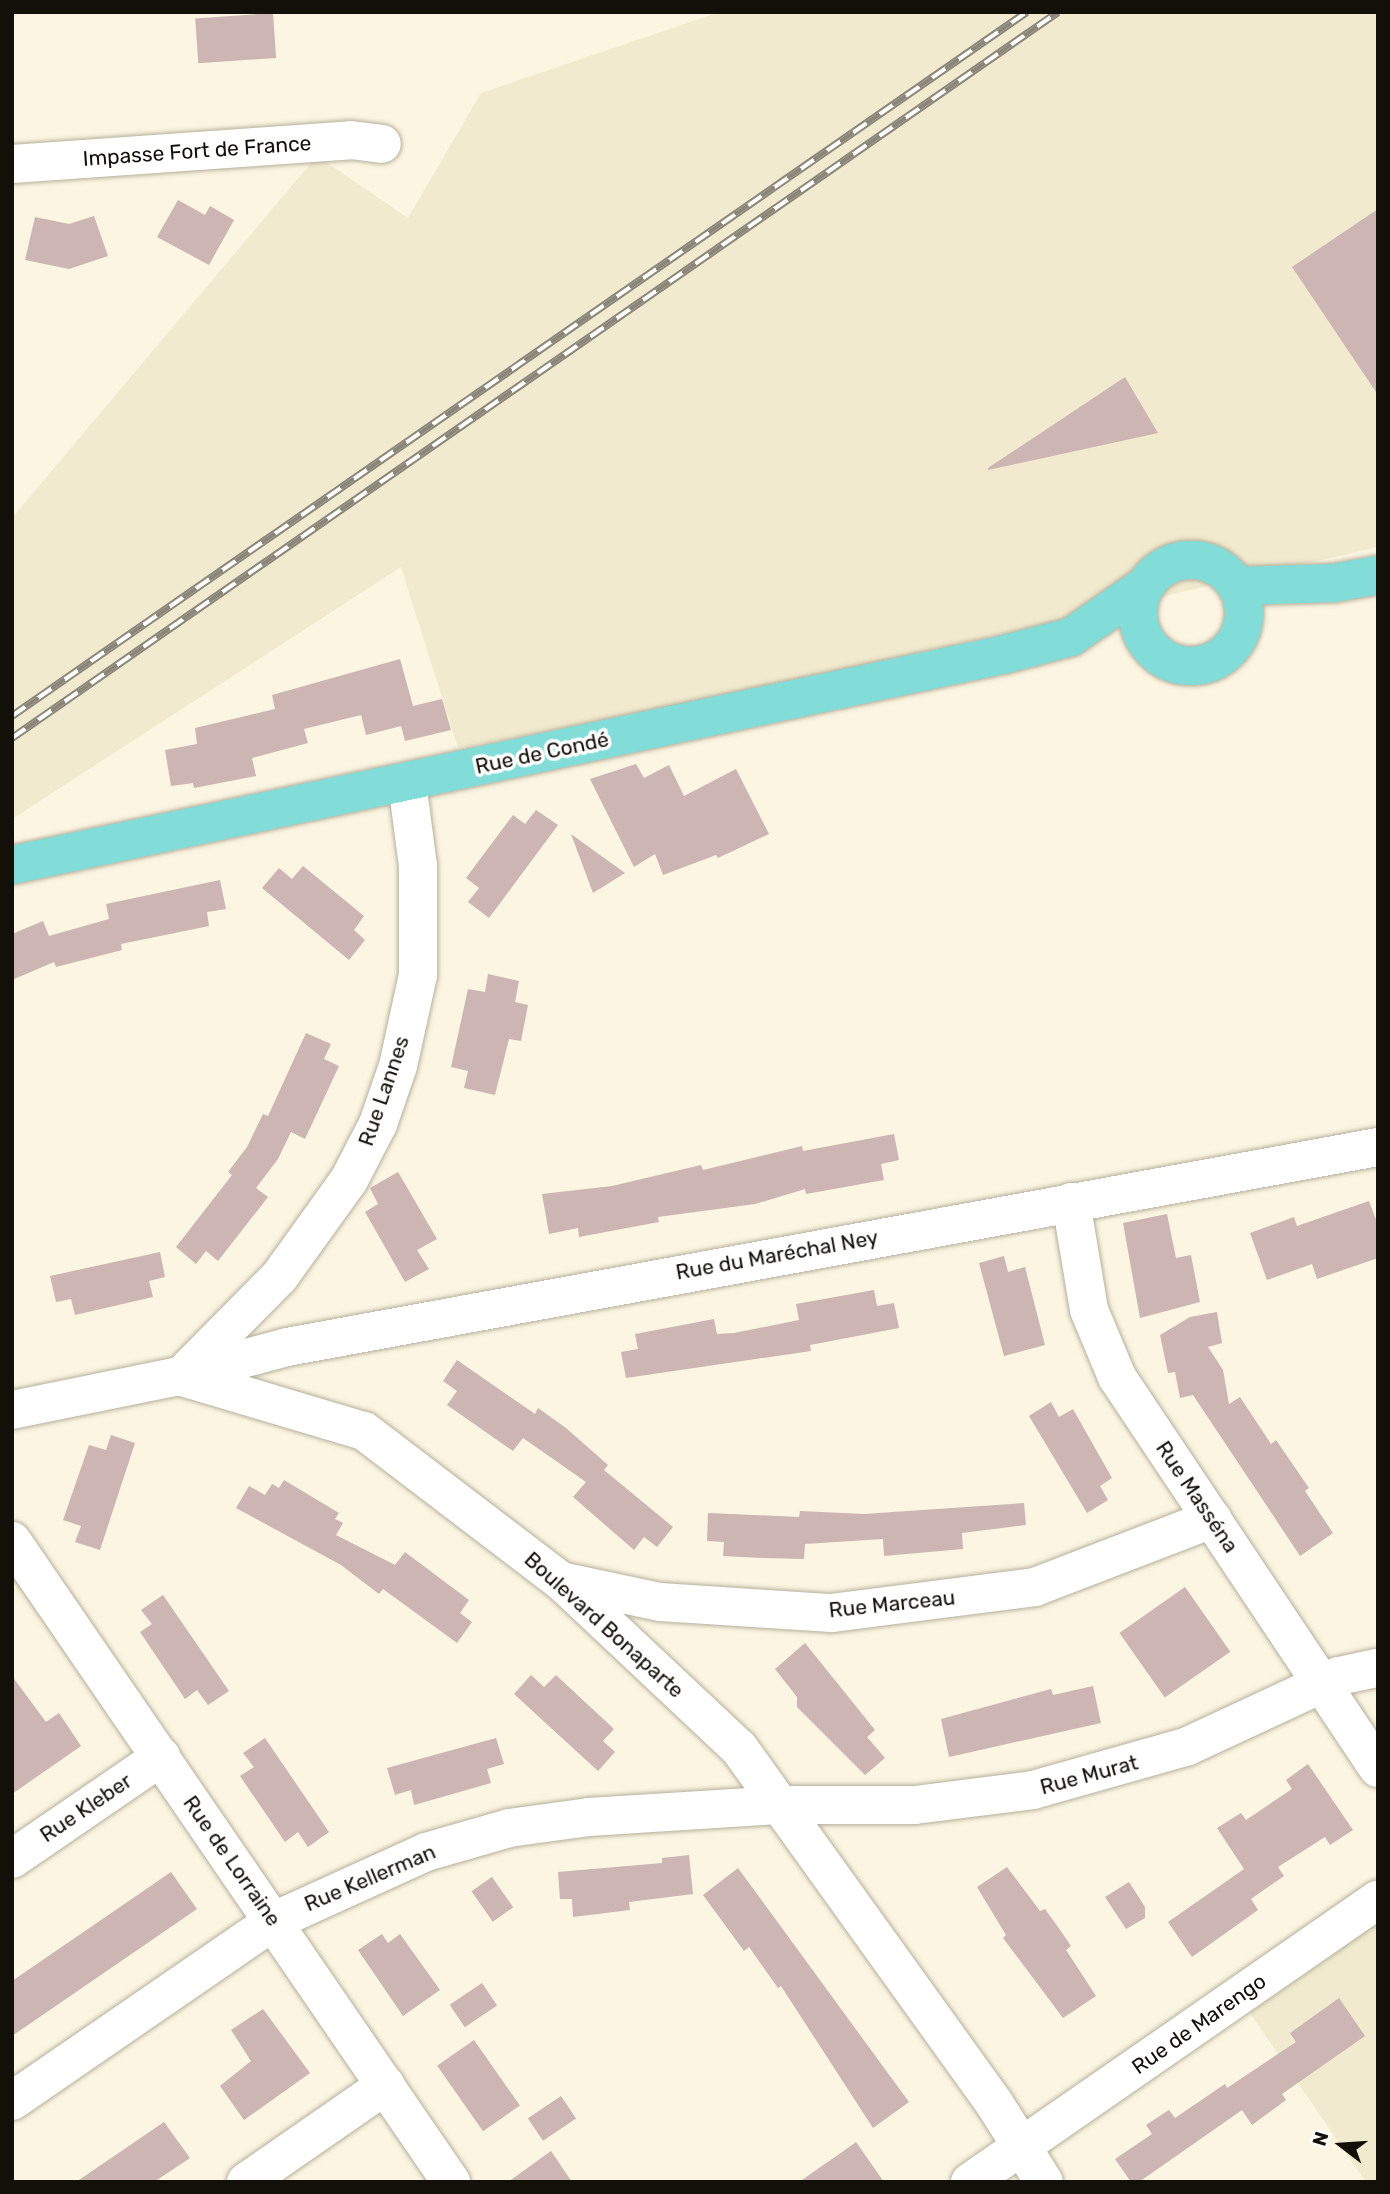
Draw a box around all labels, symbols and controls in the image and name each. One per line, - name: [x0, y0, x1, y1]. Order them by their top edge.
- street label: Impasse Fort de France: [82, 130, 312, 172]
- street label: Rue de Condé: [473, 727, 611, 779]
- street label: Rue Lannes: [353, 1033, 415, 1149]
- street label: Rue du Maréchal Ney: [674, 1225, 880, 1285]
- street label: Rue Masséna: [1150, 1436, 1244, 1558]
- street label: Boulevard Bonaparte: [519, 1547, 689, 1703]
- street label: Rue Marceau: [828, 1585, 956, 1623]
- street label: Rue Murat: [1037, 1750, 1141, 1800]
- street label: Rue Kleber: [35, 1768, 137, 1848]
- street label: Rue de Lorraine: [178, 1791, 286, 1931]
- street label: Rue Kellerman: [301, 1839, 439, 1917]
- street label: Rue de Marengo: [1127, 1968, 1271, 2080]
- north arrow: [1306, 2110, 1376, 2180]
- text: N: [1307, 2129, 1333, 2149]

